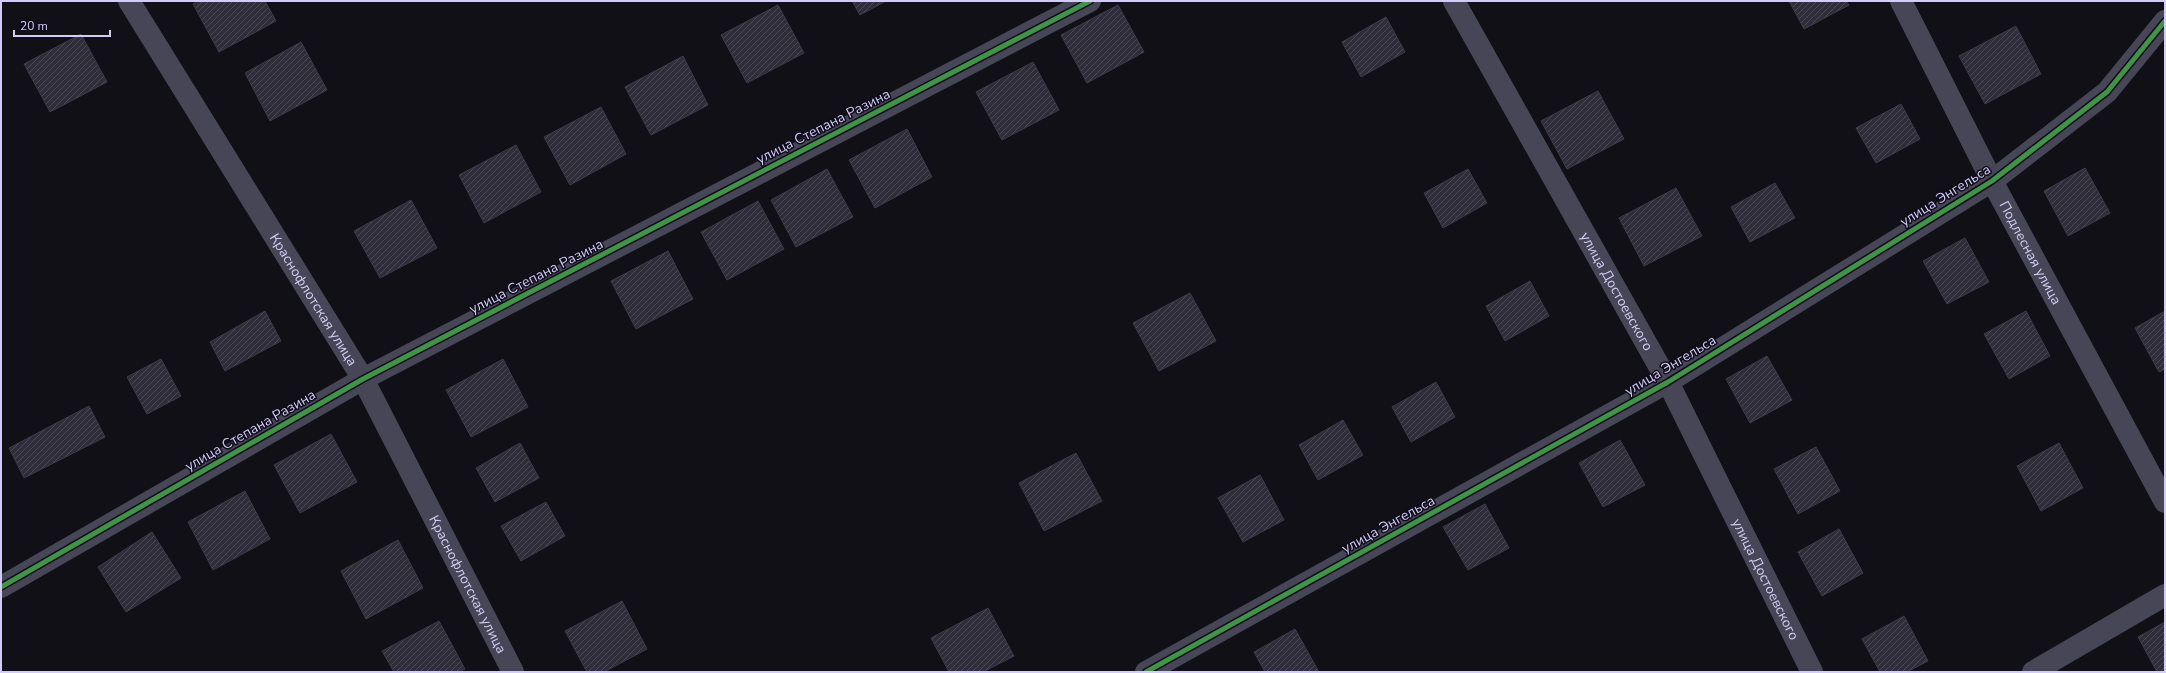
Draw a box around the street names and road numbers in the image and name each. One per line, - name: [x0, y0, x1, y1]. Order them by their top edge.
- street label: улица Степана Разина: [753, 84, 894, 169]
- street label: улица Энгельса: [1896, 160, 1994, 231]
- street label: Подлесная улица: [1994, 198, 2066, 308]
- street label: улица Достоевского: [1576, 229, 1658, 354]
- street label: Краснофлотская улица: [265, 230, 362, 370]
- street label: улица Степана Разина: [466, 234, 607, 319]
- street label: улица Энгельса: [1621, 331, 1720, 400]
- street label: улица Степана Разина: [181, 385, 319, 476]
- street label: улица Энгельса: [1338, 491, 1438, 558]
- street label: Краснофлотская улица: [424, 512, 511, 657]
- street label: улица Достоевского: [1727, 515, 1804, 643]

